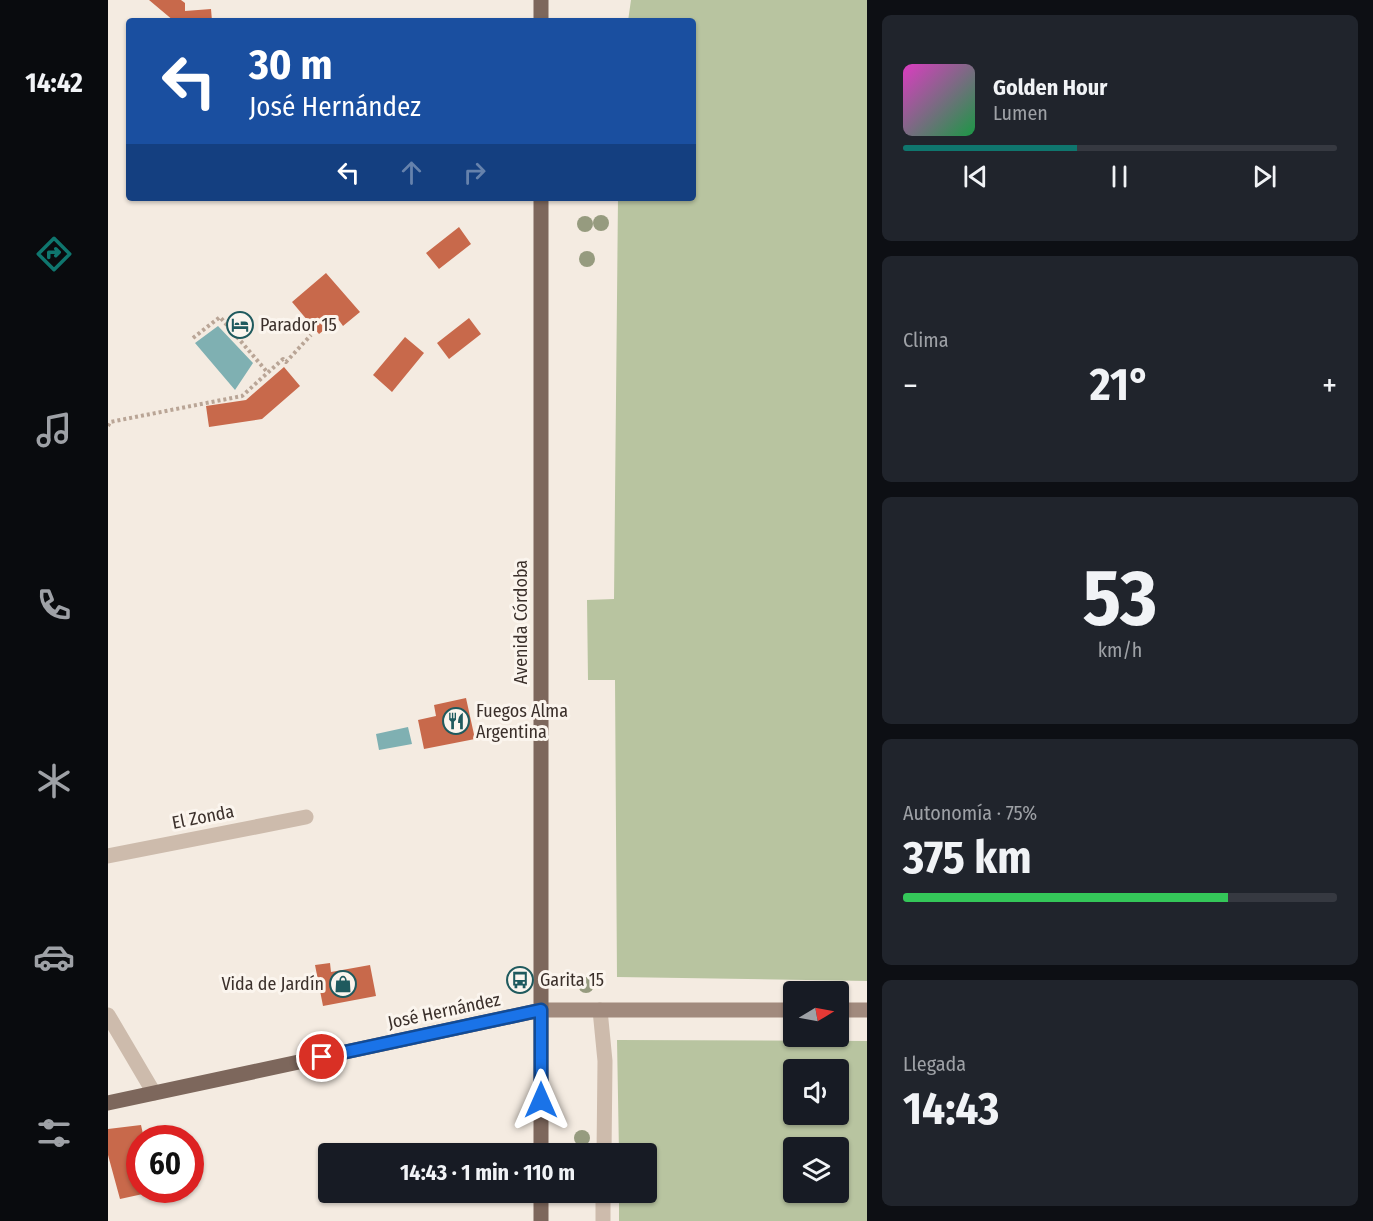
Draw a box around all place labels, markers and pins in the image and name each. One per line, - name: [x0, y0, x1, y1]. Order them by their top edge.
- hotel icon: Parador 15: [225, 310, 255, 340]
- place label: Parador 15: [260, 314, 337, 336]
- place label: Fuegos Alma Argentina: [476, 700, 568, 743]
- restaurant icon: Fuegos Alma Argentina: [441, 706, 471, 736]
- bus stop icon: Garita 15: [505, 965, 535, 995]
- shop icon: Vida de Jardín: [328, 969, 358, 999]
- place label: Garita 15: [540, 969, 604, 991]
- place label: Vida de Jardín: [221, 973, 324, 995]
- pin: [296, 1031, 347, 1082]

